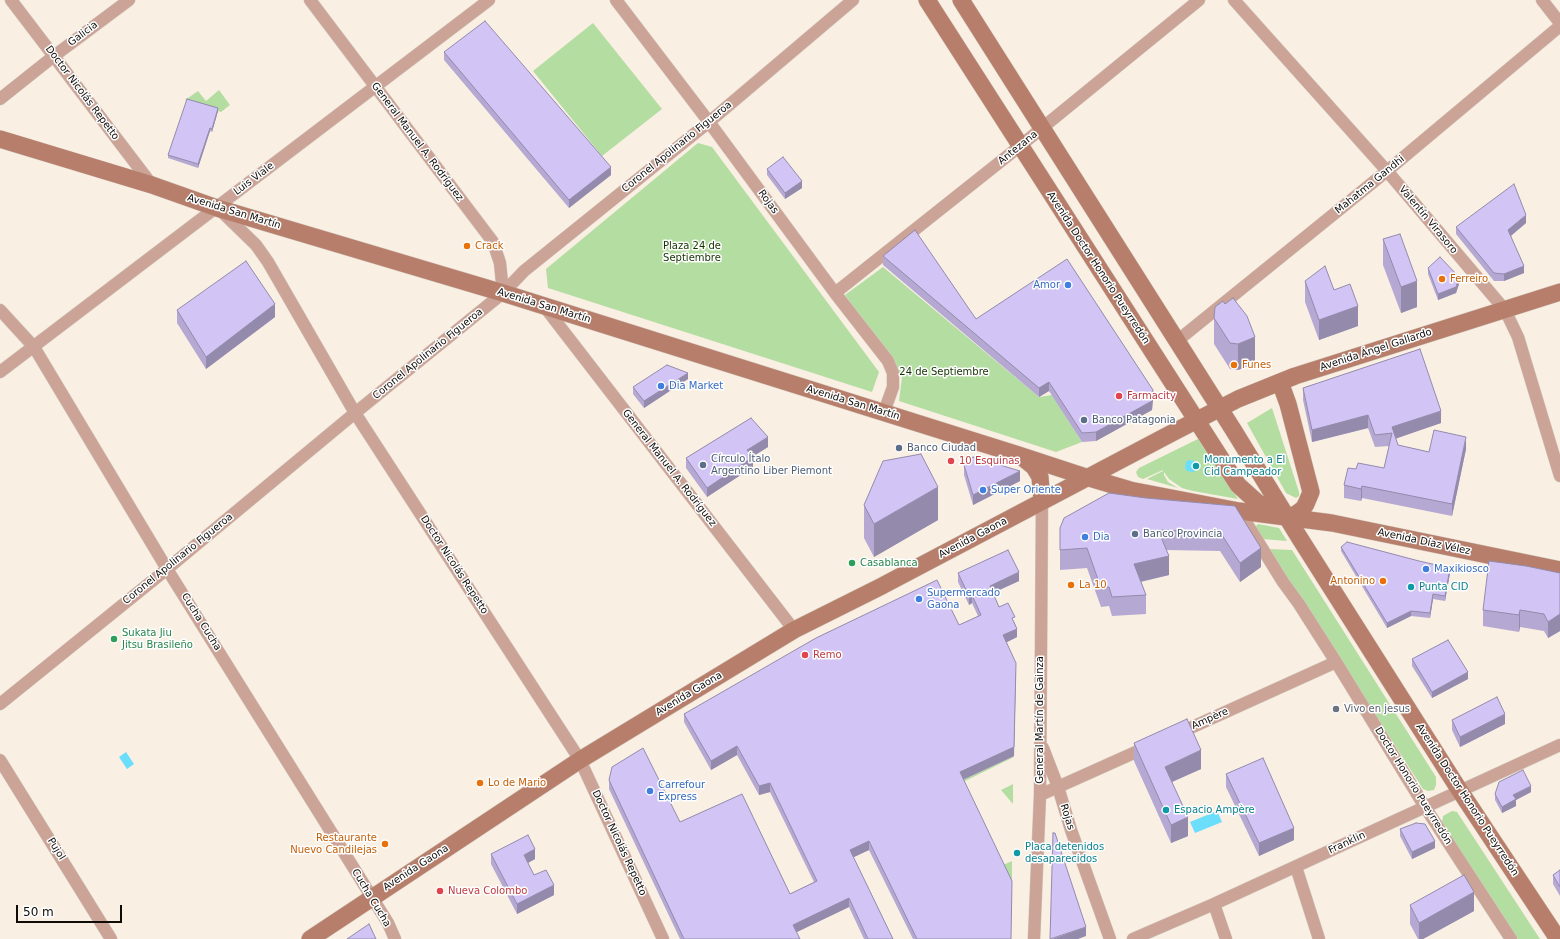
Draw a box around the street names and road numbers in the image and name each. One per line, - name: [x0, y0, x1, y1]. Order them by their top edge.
- street label: Galicia: [66, 19, 100, 49]
- street label: Doctor Nicolás Repetto: [43, 43, 121, 143]
- street label: General Manuel A. Rodríguez: [369, 80, 465, 204]
- street label: Coronel Apolinario Figueroa: [620, 99, 734, 195]
- street label: Antezana: [996, 129, 1040, 167]
- street label: Mahatma Gandhi: [1333, 153, 1407, 217]
- street label: Luis Viale: [231, 160, 277, 198]
- street label: Valentín Virasoro: [1396, 184, 1460, 256]
- street label: Rojas: [755, 188, 781, 216]
- street label: Avenida Doctor Honorio Pueyrredón: [1044, 190, 1152, 346]
- street label: Avenida San Martín: [186, 192, 282, 232]
- street label: Avenida San Martín: [496, 286, 592, 326]
- street label: Coronel Apolinario Figueroa: [371, 306, 485, 402]
- street label: Avenida Ángel Gallardo: [1319, 326, 1433, 374]
- street label: Avenida San Martín: [805, 383, 901, 423]
- street label: General Manuel A. Rodríguez: [620, 407, 718, 529]
- street label: Coronel Apolinario Figueroa: [121, 511, 235, 607]
- street label: Doctor Nicolás Repetto: [418, 514, 490, 616]
- street label: Avenida Gaona: [937, 515, 1009, 561]
- street label: Avenida Díaz Vélez: [1377, 526, 1471, 558]
- street label: Cucha Cucha: [178, 591, 224, 653]
- street label: General Martín de Gainza: [1034, 656, 1046, 784]
- street label: Avenida Gaona: [654, 669, 724, 719]
- street label: Ampère: [1190, 706, 1230, 732]
- street label: Avenida Doctor Honorio Pueyrredón: [1413, 722, 1521, 878]
- street label: Doctor Honorio Pueyrredón: [1372, 725, 1454, 847]
- street label: Doctor Nicolás Repetto: [589, 788, 649, 898]
- street label: Rojas: [1057, 802, 1077, 832]
- street label: Franklin: [1327, 829, 1367, 857]
- street label: Pujol: [45, 836, 67, 862]
- street label: Avenida Gaona: [381, 842, 451, 894]
- street label: Cucha Cucha: [349, 867, 393, 929]

